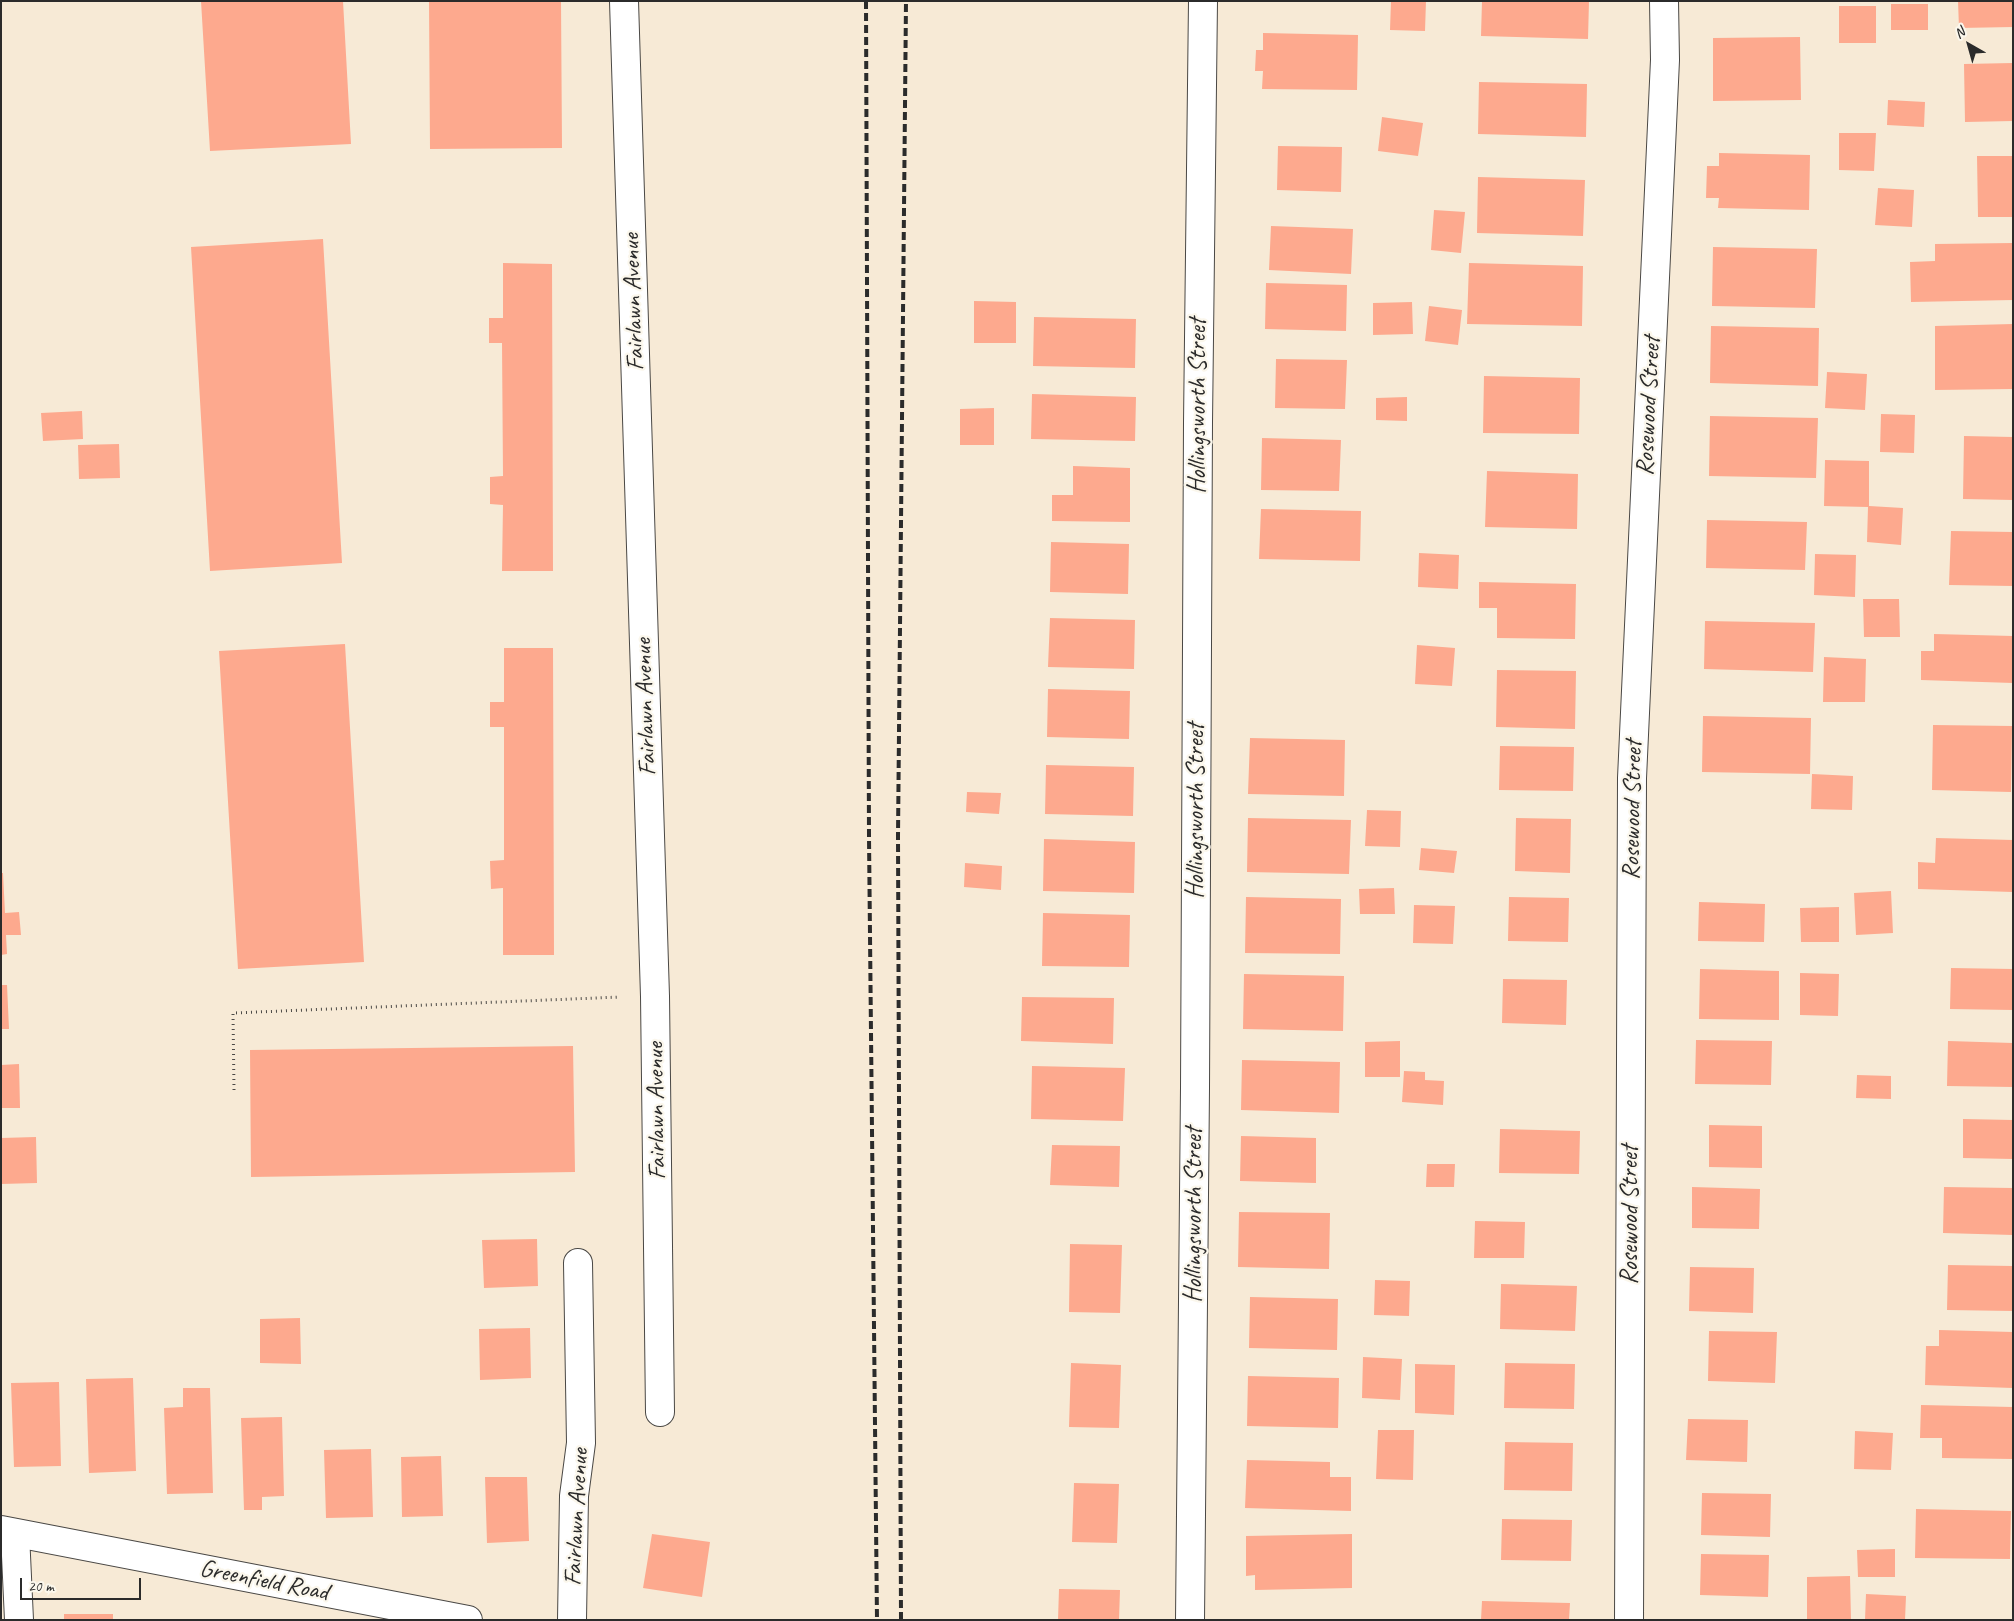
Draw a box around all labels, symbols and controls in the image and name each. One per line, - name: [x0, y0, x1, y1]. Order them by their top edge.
- north arrow: [1944, 20, 1994, 70]
- text: N: [1951, 23, 1968, 42]
- street label: Fairlawn Avenue: [617, 233, 651, 371]
- street label: Hollingsworth Street: [1183, 318, 1213, 494]
- street label: Rosewood Street: [1630, 336, 1668, 476]
- street label: Fairlawn Avenue: [629, 638, 663, 776]
- street label: Hollingsworth Street: [1181, 723, 1211, 899]
- street label: Rosewood Street: [1617, 740, 1649, 880]
- street label: Fairlawn Avenue: [641, 1042, 673, 1180]
- street label: Hollingsworth Street: [1179, 1127, 1209, 1303]
- street label: Rosewood Street: [1615, 1145, 1645, 1285]
- street label: Fairlawn Avenue: [558, 1448, 596, 1586]
- street label: Greenfield Road: [197, 1554, 331, 1608]
- scale bar: [22, 1568, 144, 1600]
- text: 20 m: [28, 1577, 54, 1596]

